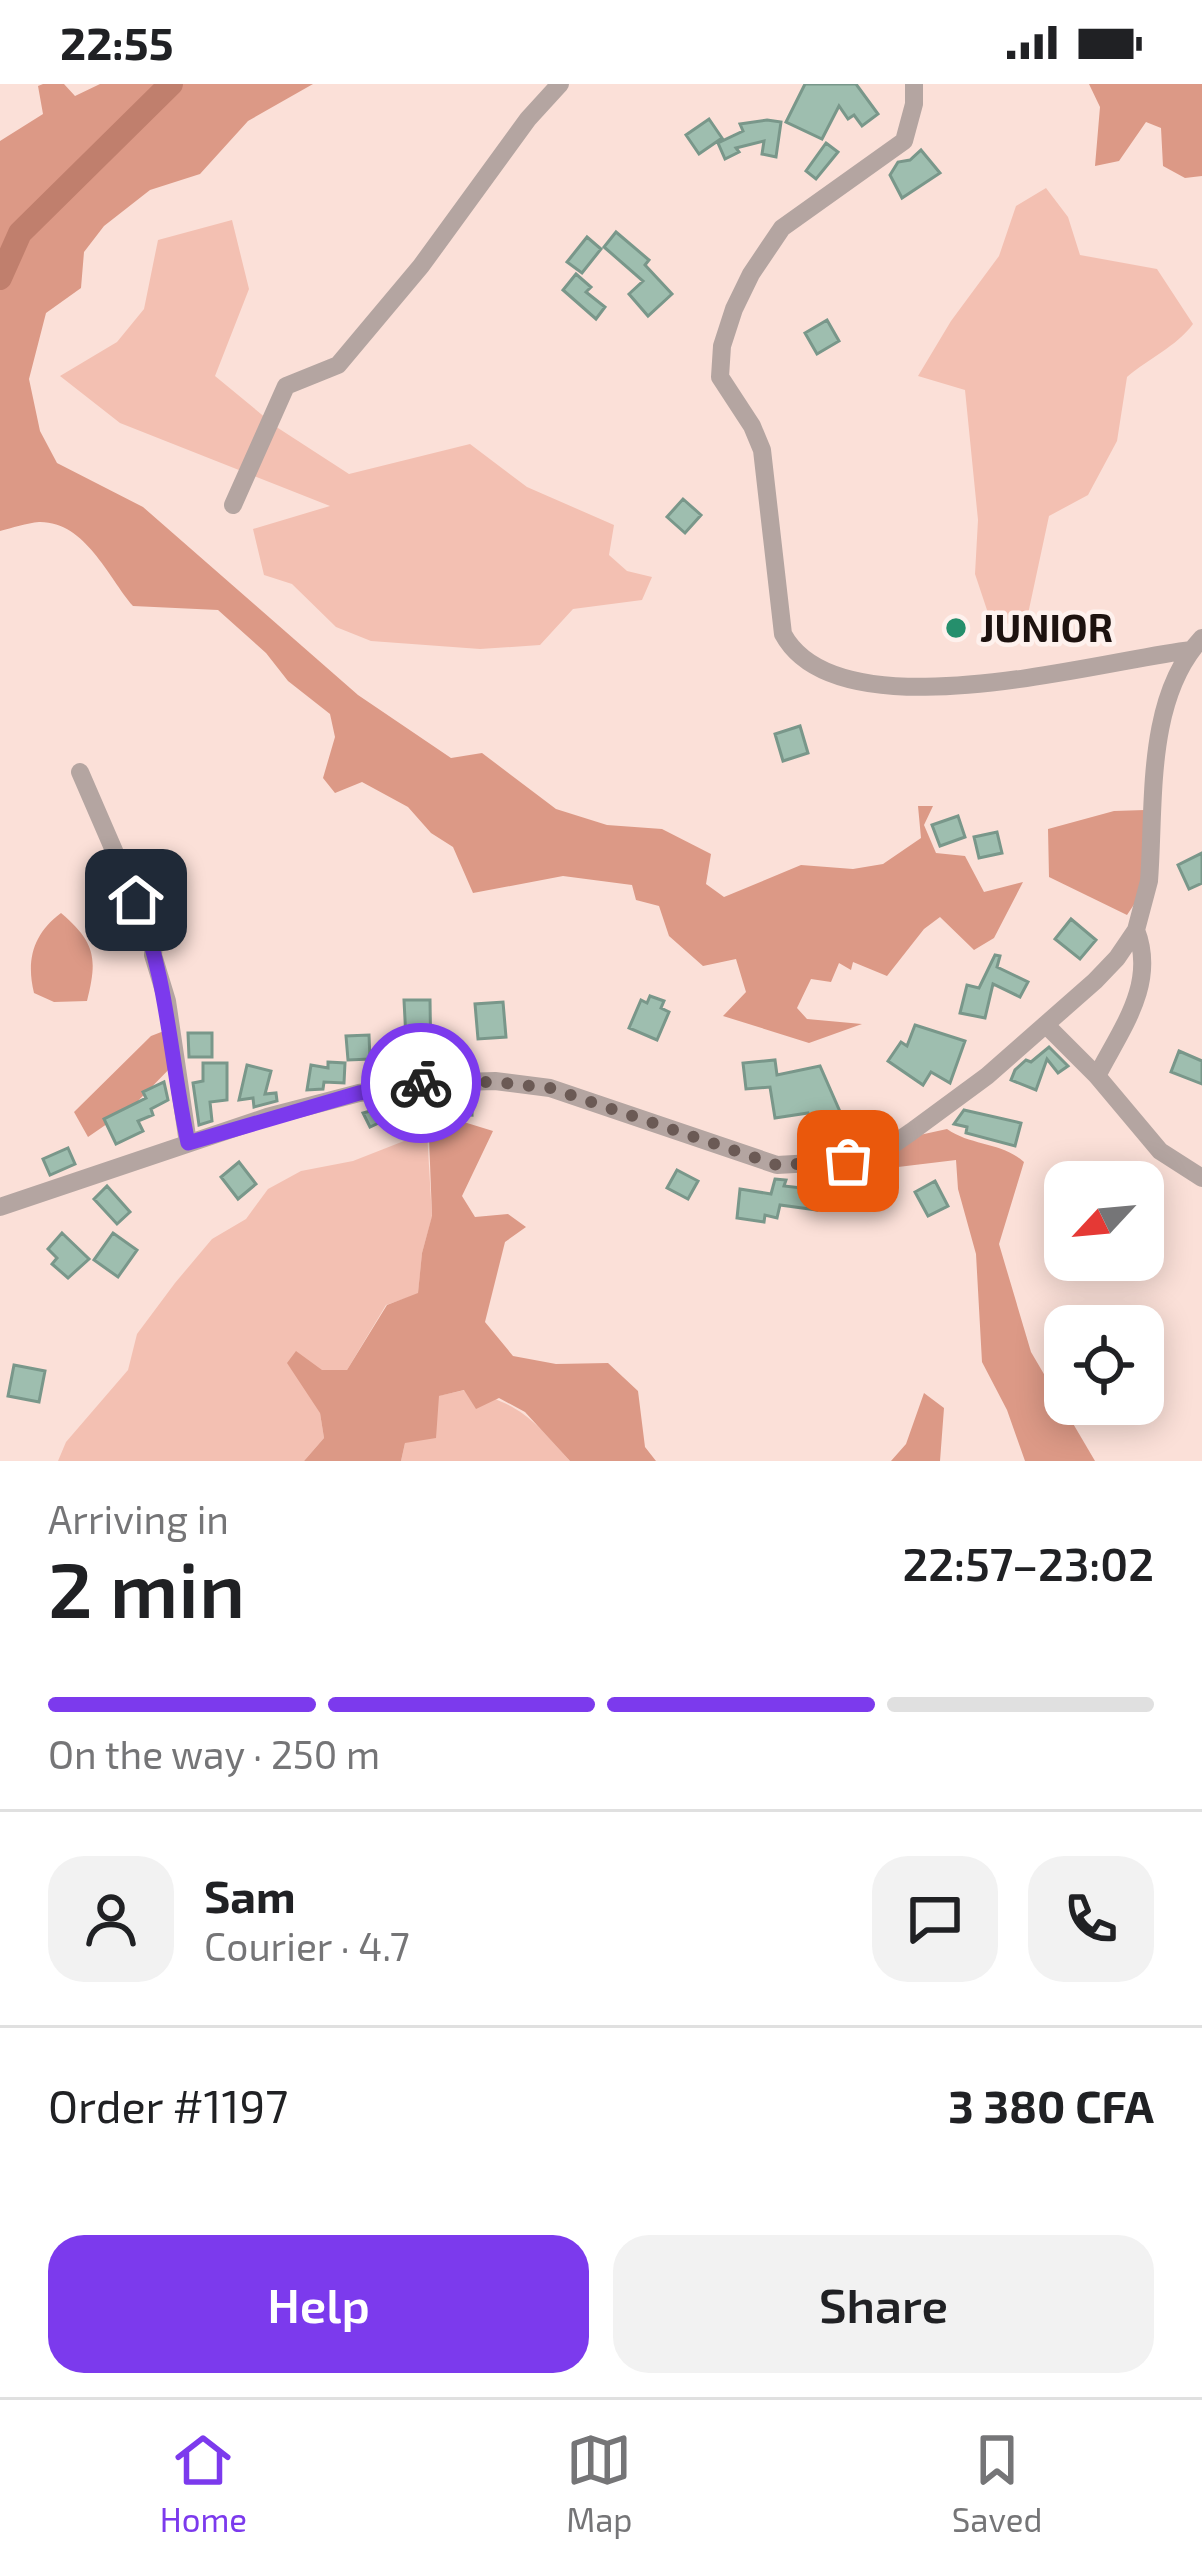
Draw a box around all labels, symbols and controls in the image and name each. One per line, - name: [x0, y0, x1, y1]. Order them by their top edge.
- text: 22:55: [60, 15, 174, 69]
- place label: JUNIOR: [980, 603, 1113, 650]
- marker: JUNIOR: [943, 615, 969, 641]
- pin: [85, 849, 187, 951]
- icon: home: [103, 867, 169, 933]
- courier: [361, 1023, 481, 1143]
- icon: bike: [388, 1050, 454, 1116]
- pin: [797, 1110, 899, 1212]
- icon: bag: [815, 1128, 881, 1194]
- north arrow: [1044, 1161, 1164, 1281]
- map controls: [1044, 1161, 1164, 1425]
- button: locate: [1044, 1305, 1164, 1425]
- text: Arriving in: [48, 1495, 229, 1542]
- text: 22:57–23:02: [902, 1536, 1154, 1590]
- text: 2 min: [48, 1540, 245, 1634]
- text: On the way · 250 m: [48, 1730, 380, 1777]
- button: person: [48, 1856, 174, 1982]
- button: chat: [872, 1856, 998, 1982]
- button: phone: [1028, 1856, 1154, 1982]
- text: Sam: [204, 1868, 296, 1922]
- text: Courier · 4.7: [204, 1922, 410, 1969]
- text: Order #1197: [48, 2078, 288, 2132]
- text: 3 380 CFA: [948, 2078, 1154, 2132]
- button: Help: [48, 2235, 589, 2373]
- button: Share: [613, 2235, 1154, 2373]
- tab: Home: [160, 2427, 247, 2539]
- tab: Map: [566, 2427, 633, 2539]
- tab: Saved: [952, 2427, 1042, 2539]

